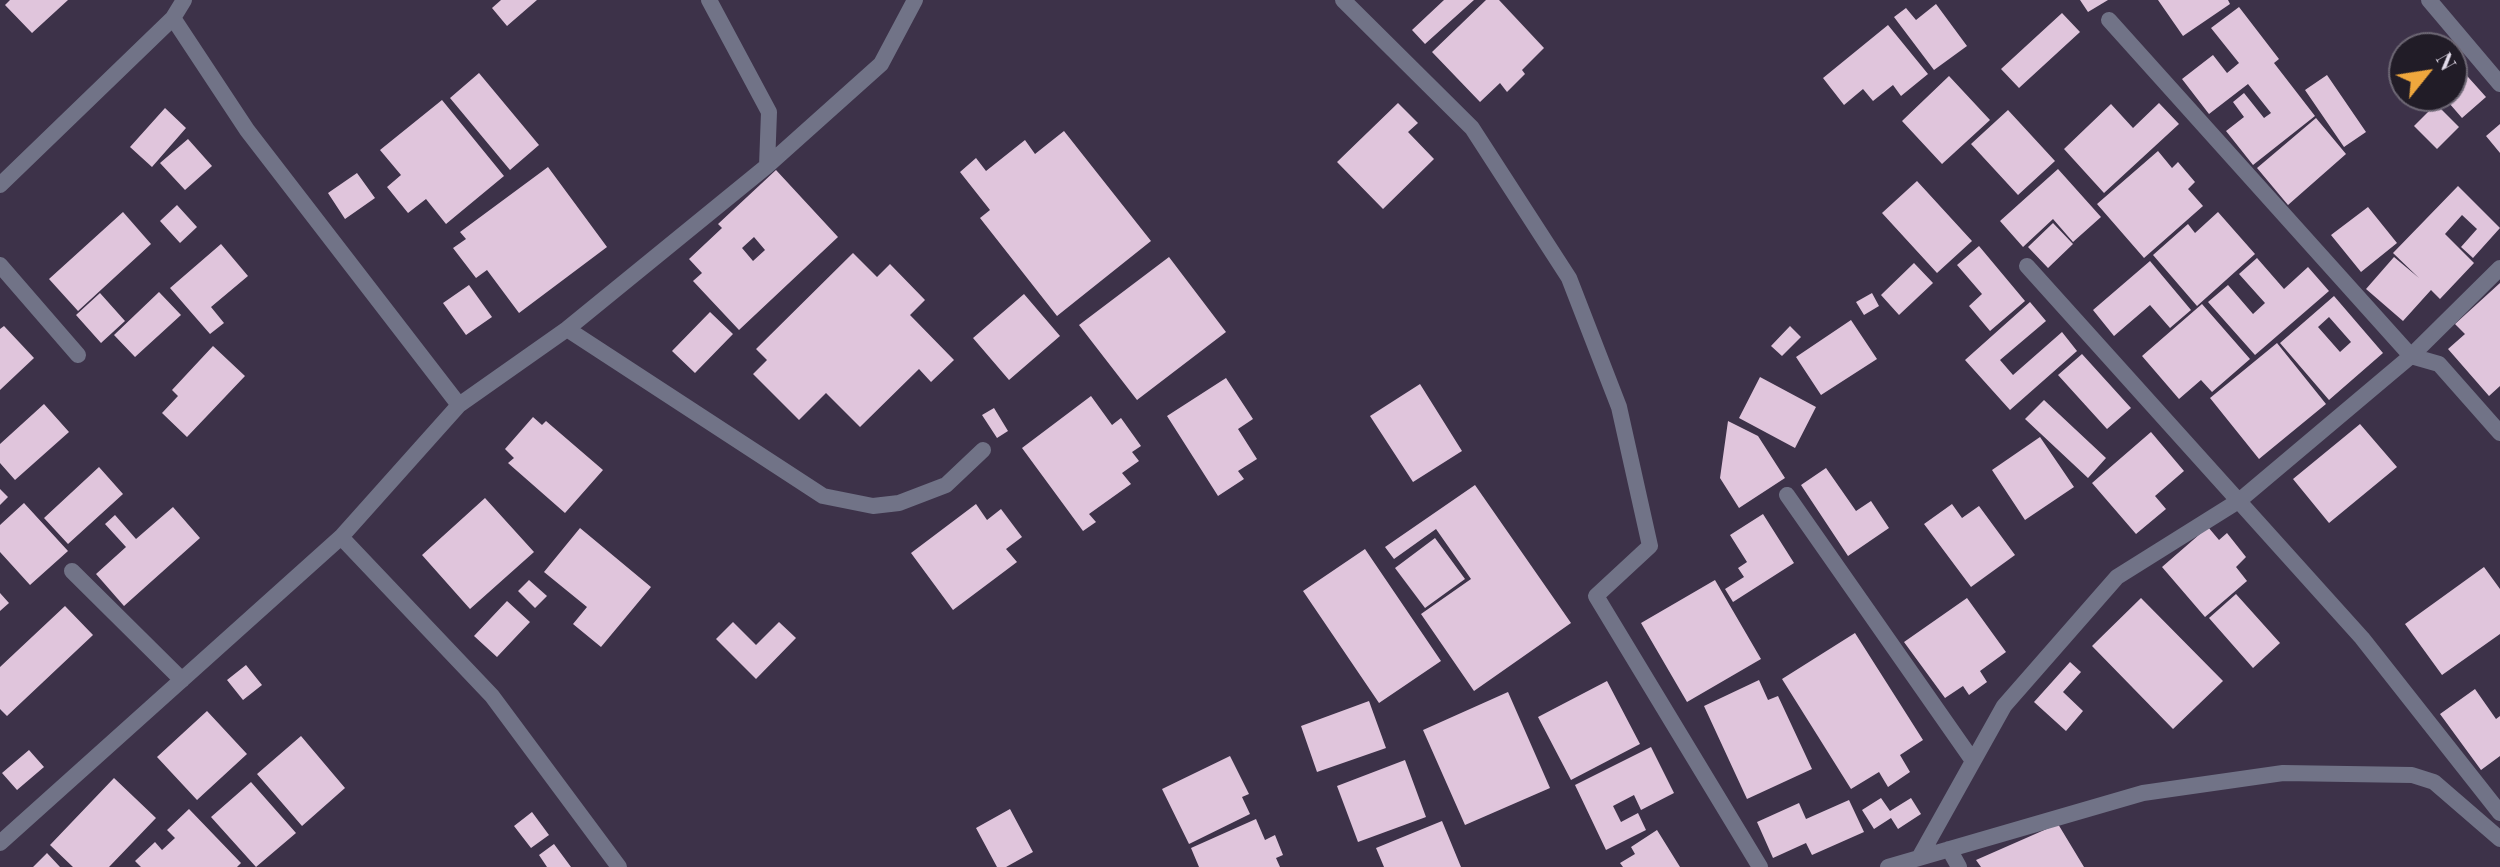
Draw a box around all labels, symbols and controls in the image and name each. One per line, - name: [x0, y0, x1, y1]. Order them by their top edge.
- north arrow: [2388, 32, 2468, 112]
- text: N: [2430, 47, 2464, 75]

